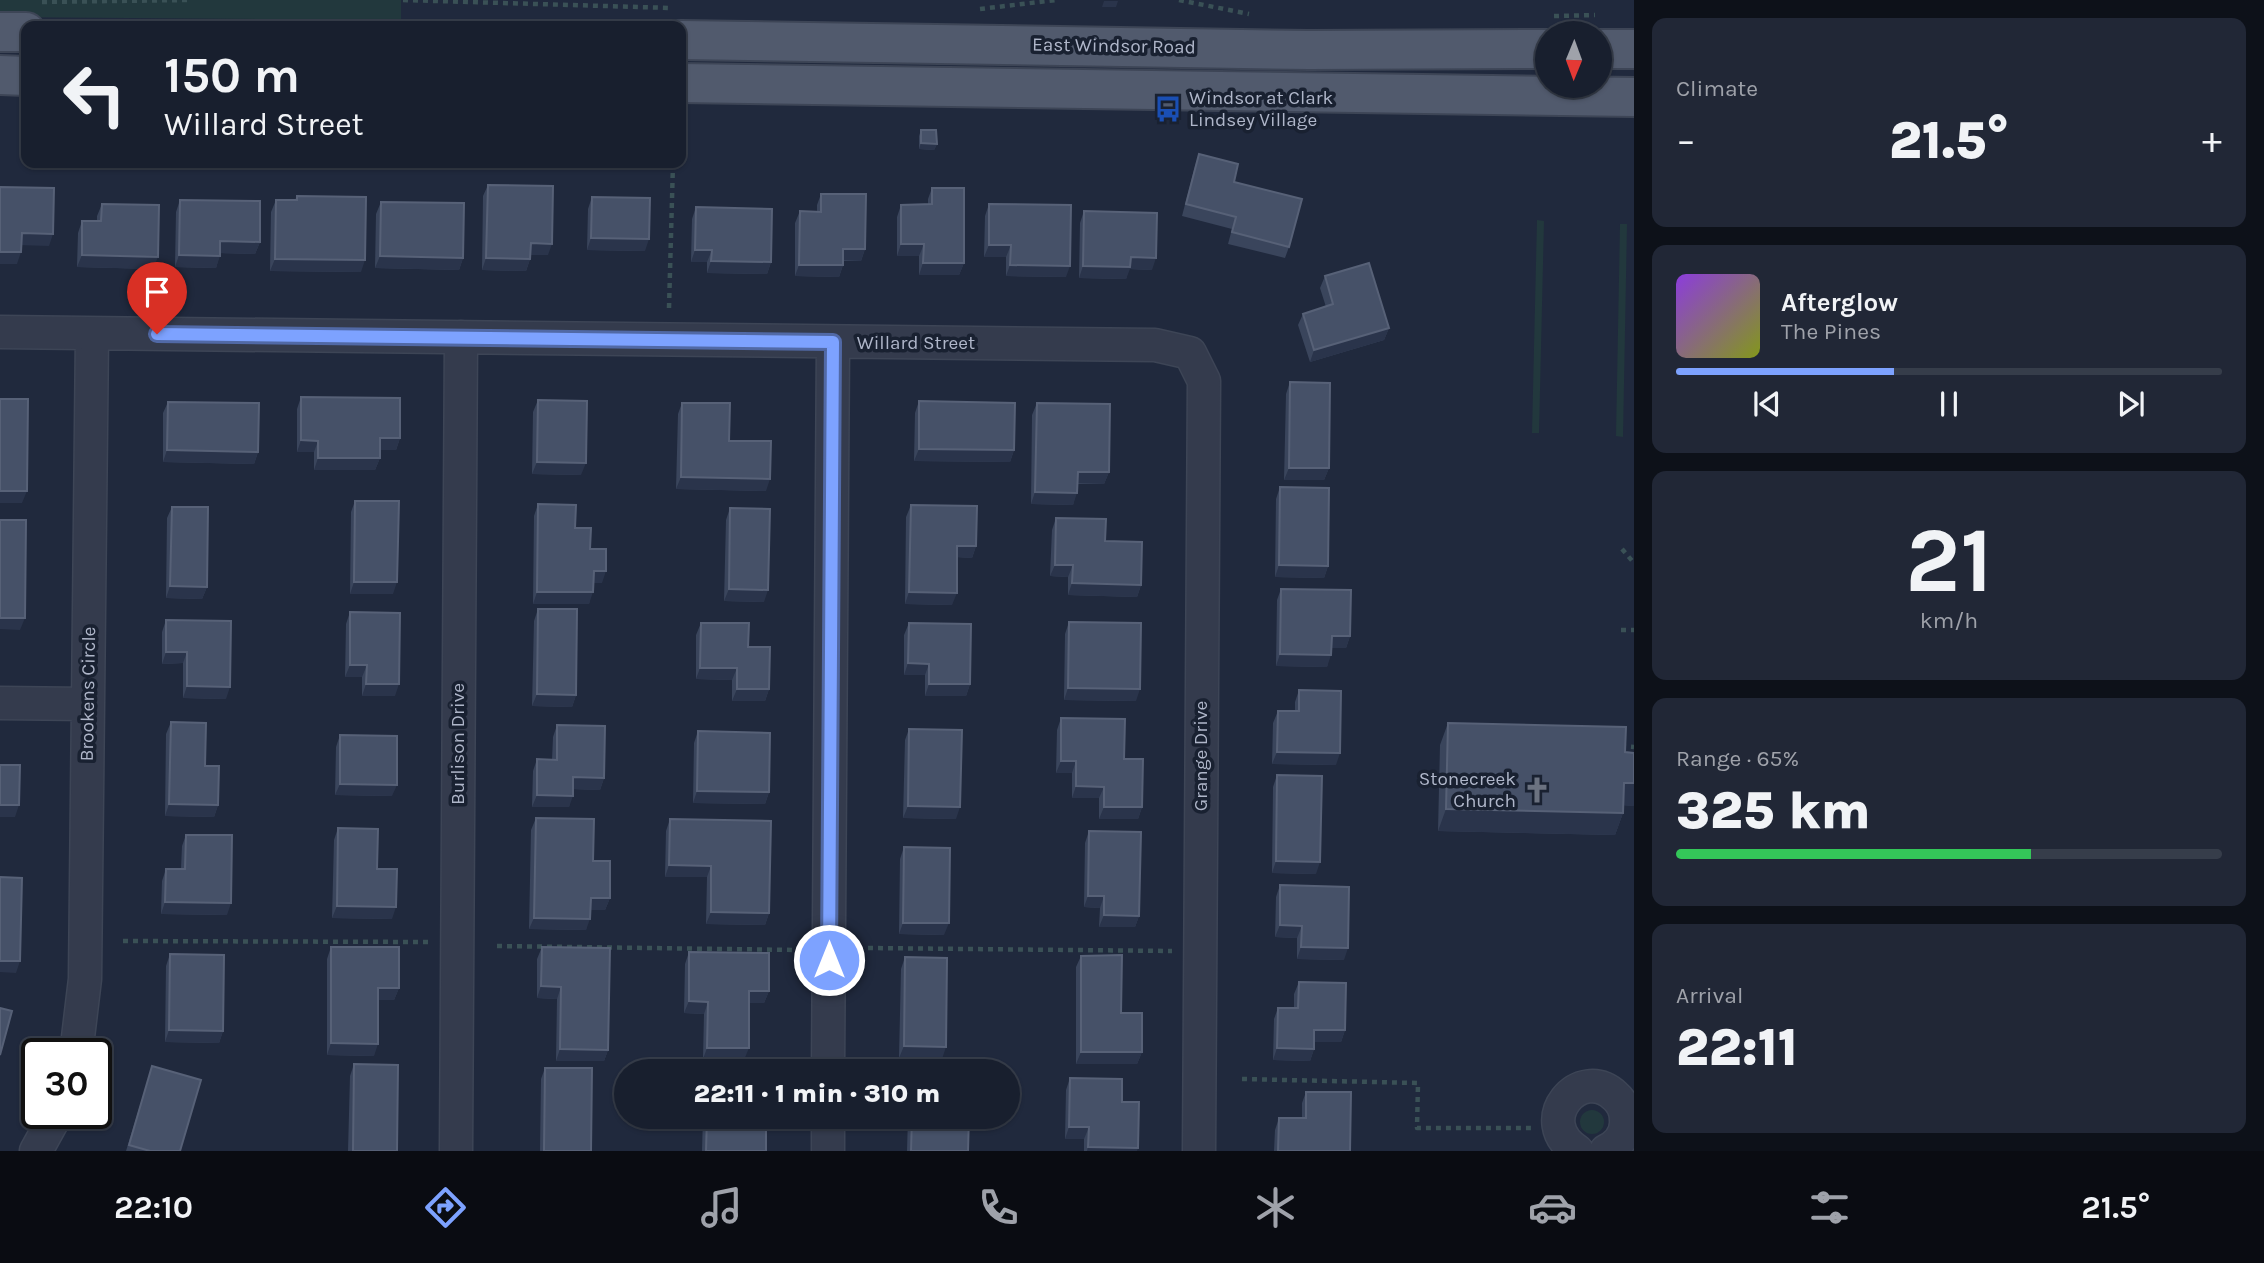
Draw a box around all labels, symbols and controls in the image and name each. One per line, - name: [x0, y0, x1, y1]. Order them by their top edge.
- north arrow: [1535, 21, 1612, 98]
- map controls: [1535, 21, 1612, 98]
- street label: East Windsor Road: [1032, 34, 1196, 58]
- text: 150 m: [164, 47, 300, 104]
- icon: left: [49, 49, 140, 140]
- text: Climate: [1676, 75, 1758, 102]
- place label: Windsor at Clark Lindsey Village: [1189, 87, 1334, 131]
- bus stop icon: Windsor at Clark Lindsey Village: [1153, 94, 1183, 124]
- text: Willard Street: [164, 106, 364, 143]
- text: 21.5°: [1889, 110, 2009, 171]
- text: −: [1676, 118, 1696, 163]
- text: +: [2202, 118, 2222, 163]
- pin: [127, 262, 187, 334]
- icon: arrive: [138, 273, 176, 311]
- text: Afterglow: [1781, 287, 1898, 318]
- text: The Pines: [1781, 318, 1881, 345]
- street label: Willard Street: [857, 332, 975, 354]
- icon: previous: [1748, 385, 1786, 423]
- icon: pause: [1930, 385, 1968, 423]
- icon: next: [2112, 385, 2150, 423]
- text: 21: [1905, 508, 1993, 614]
- text: km/h: [1920, 607, 1978, 634]
- street label: Brookens Circle: [76, 626, 100, 762]
- street label: Burlison Drive: [447, 683, 469, 805]
- street label: Grange Drive: [1190, 701, 1212, 811]
- text: Range · 65%: [1676, 745, 1799, 772]
- place label: Stonecreek Church: [1419, 768, 1516, 812]
- church icon: Stonecreek Church: [1522, 775, 1552, 805]
- text: 325 km: [1676, 780, 1871, 841]
- position arrow: [792, 923, 866, 997]
- text: Arrival: [1676, 982, 1743, 1009]
- text: 22:11: [1676, 1017, 1798, 1078]
- speed limit sign: 30: [21, 1038, 112, 1129]
- text: 22:11 · 1 min · 310 m: [694, 1078, 940, 1109]
- icon: directions: [421, 1183, 470, 1232]
- icon: music: [697, 1183, 746, 1232]
- icon: phone: [974, 1183, 1023, 1232]
- icon: climate: [1251, 1183, 1300, 1232]
- icon: car: [1528, 1183, 1577, 1232]
- icon: filters: [1805, 1183, 1854, 1232]
- text: 22:10: [114, 1189, 193, 1226]
- text: 21.5°: [2081, 1189, 2150, 1226]

